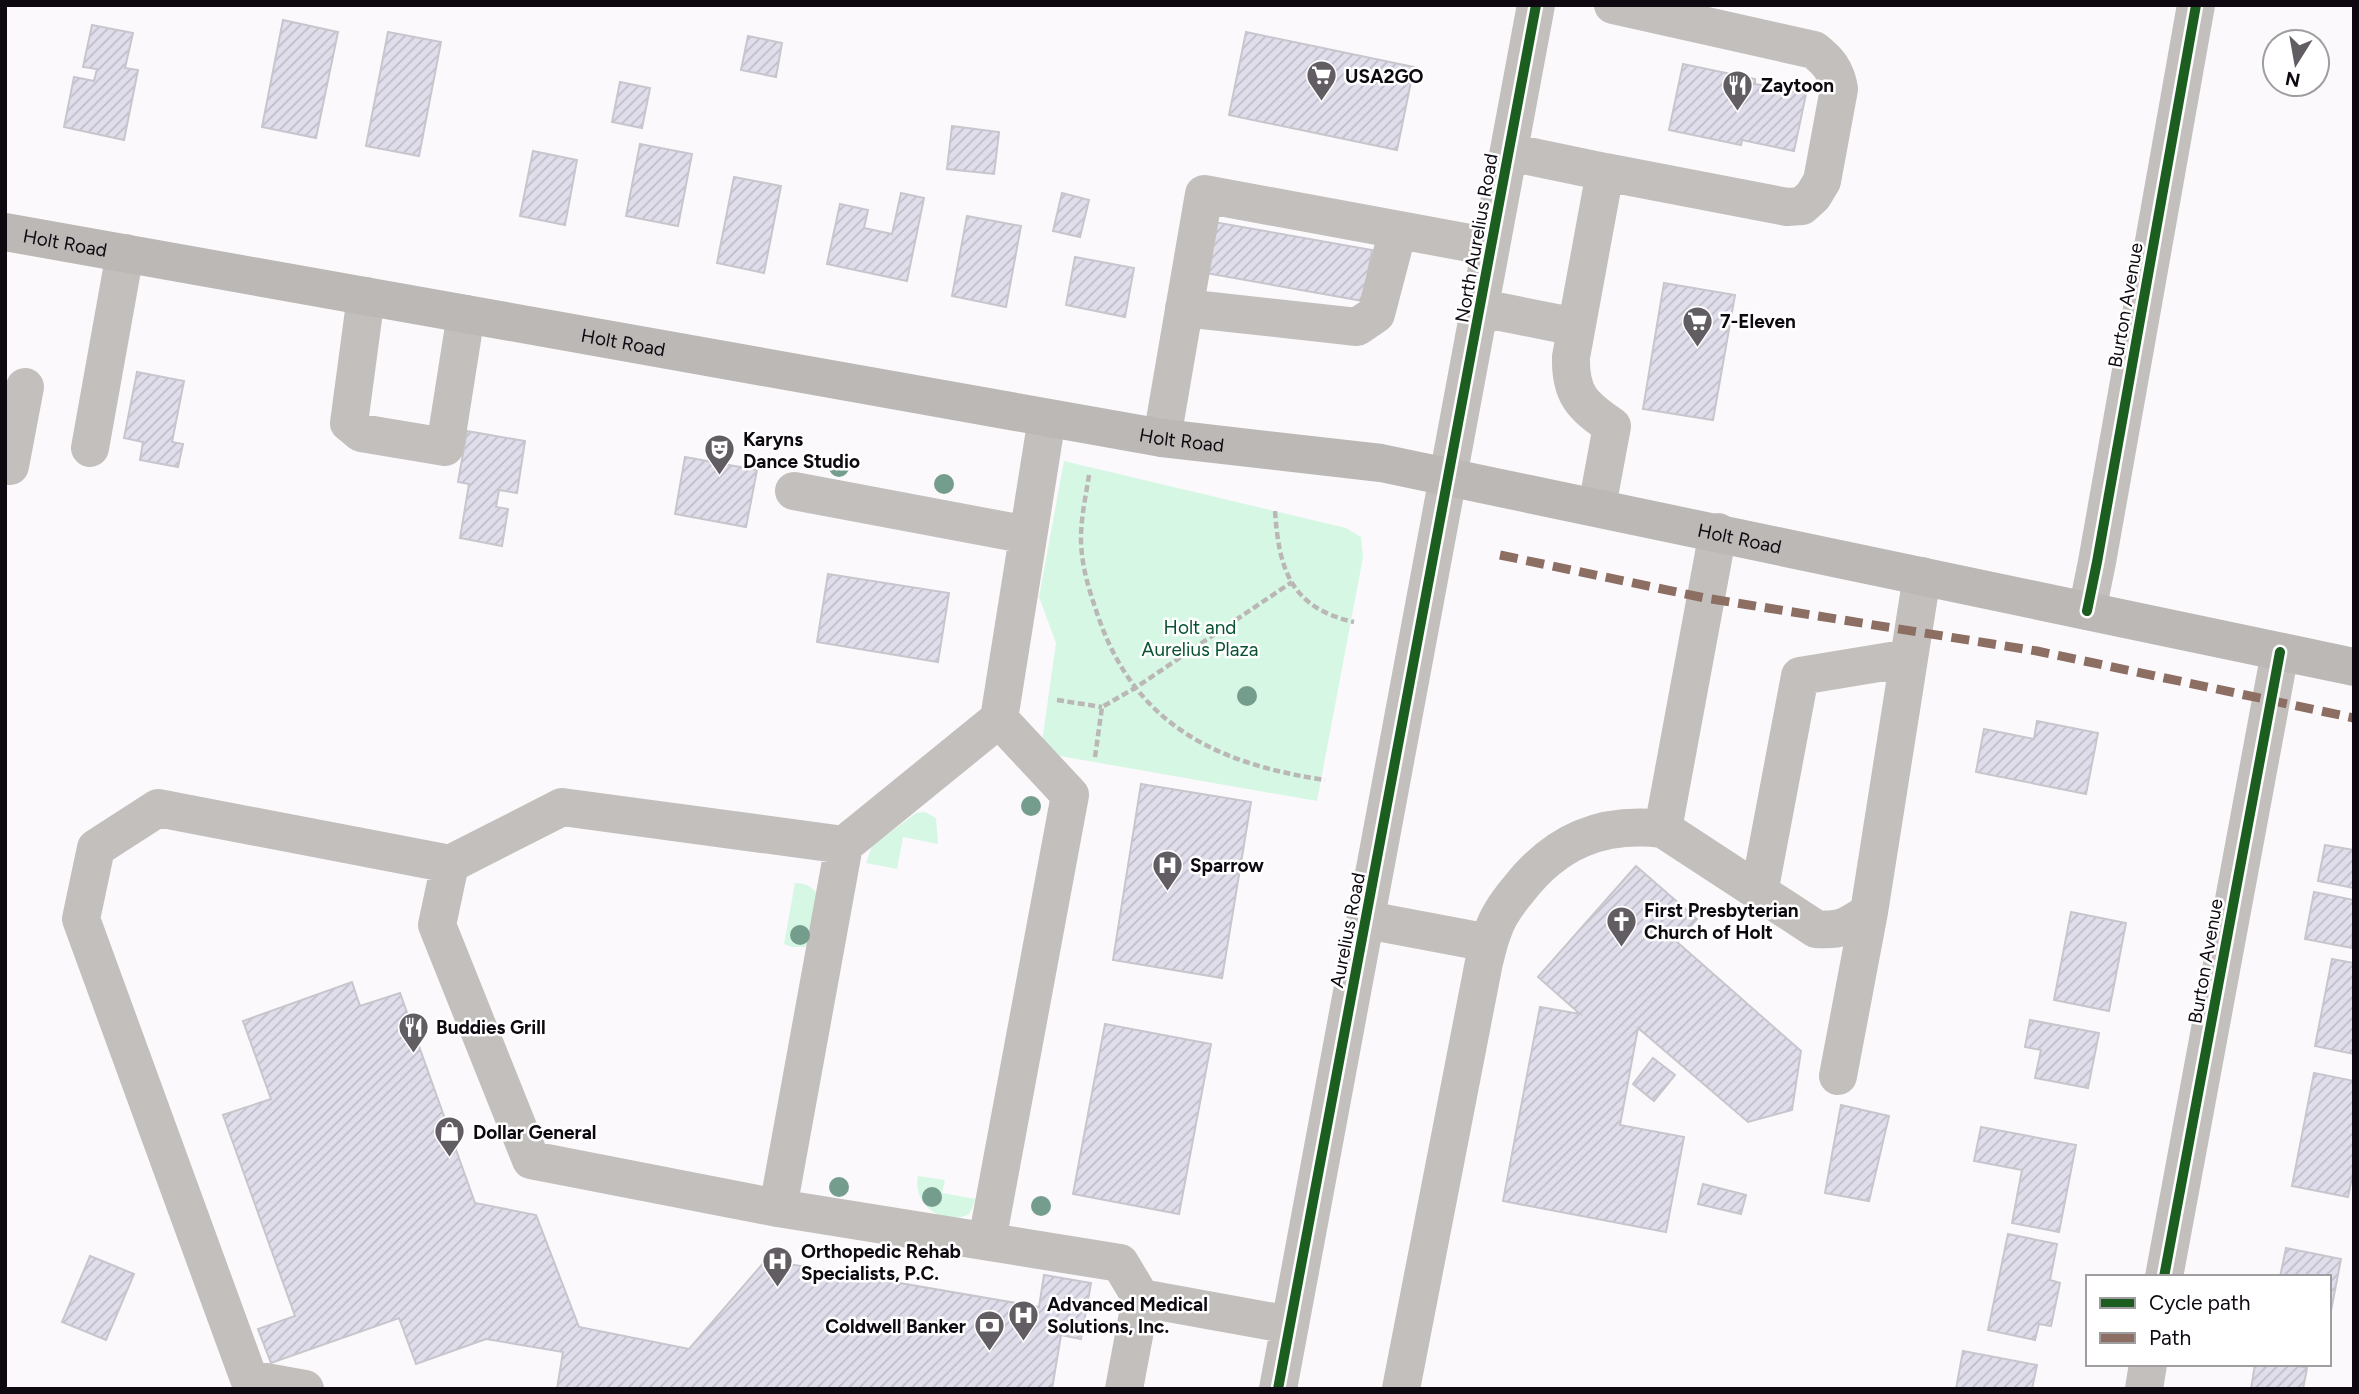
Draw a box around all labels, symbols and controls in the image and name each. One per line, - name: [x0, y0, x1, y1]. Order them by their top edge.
- north arrow: [2261, 28, 2331, 98]
- supermarket icon: USA2GO: [1305, 59, 1339, 103]
- place label: USA2GO: [1345, 65, 1424, 88]
- text: N: [2283, 67, 2302, 92]
- restaurant icon: Zaytoon: [1721, 68, 1755, 112]
- place label: Zaytoon: [1761, 74, 1834, 97]
- street label: North Aurelius Road: [1450, 152, 1503, 324]
- street label: Holt Road: [21, 224, 109, 262]
- street label: Burton Avenue: [2103, 241, 2148, 369]
- supermarket icon: 7-Eleven: [1680, 304, 1714, 348]
- place label: 7-Eleven: [1720, 310, 1796, 333]
- street label: Holt Road: [579, 324, 667, 361]
- street label: Holt Road: [1137, 423, 1225, 457]
- place label: Karyns Dance Studio: [743, 428, 860, 473]
- theatre icon: Karyns Dance Studio: [703, 433, 737, 477]
- street label: Holt Road: [1695, 519, 1784, 559]
- park label: Holt and Aurelius Plaza: [1142, 616, 1258, 661]
- hospital icon: Sparrow: [1150, 848, 1184, 892]
- place label: Sparrow: [1190, 854, 1264, 877]
- street label: Aurelius Road: [1325, 871, 1370, 990]
- street label: Burton Avenue: [2183, 897, 2228, 1025]
- place label: First Presbyterian Church of Holt: [1644, 899, 1799, 944]
- church icon: First Presbyterian Church of Holt: [1604, 904, 1638, 948]
- restaurant icon: Buddies Grill: [396, 1010, 430, 1054]
- place label: Buddies Grill: [436, 1016, 546, 1039]
- shop icon: Dollar General: [433, 1115, 467, 1159]
- place label: Dollar General: [473, 1121, 597, 1144]
- place label: Orthopedic Rehab Specialists, P.C.: [801, 1240, 961, 1285]
- hospital icon: Orthopedic Rehab Specialists, P.C.: [761, 1245, 795, 1289]
- legend: [2086, 1275, 2331, 1366]
- text: Cycle path: [2149, 1290, 2250, 1315]
- place label: Advanced Medical Solutions, Inc.: [1047, 1293, 1208, 1338]
- hospital icon: Advanced Medical Solutions, Inc.: [1007, 1298, 1041, 1342]
- bank icon: Coldwell Banker: [972, 1309, 1006, 1353]
- place label: Coldwell Banker: [825, 1315, 966, 1338]
- text: Path: [2149, 1325, 2191, 1350]

